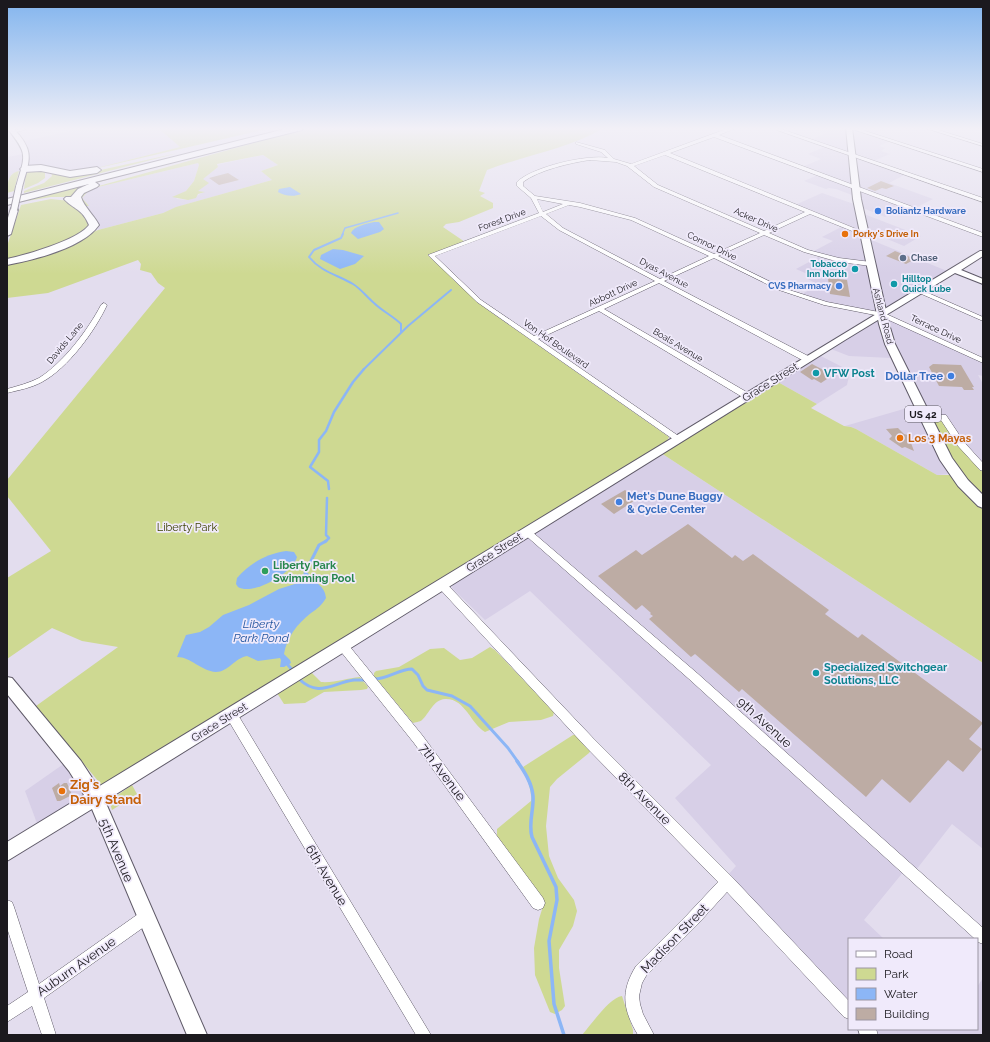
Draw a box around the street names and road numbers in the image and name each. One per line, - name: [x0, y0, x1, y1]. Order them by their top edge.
- street label: Acker Drive: [732, 206, 780, 235]
- street label: Forest Drive: [477, 207, 528, 233]
- street label: Connor Drive: [685, 230, 739, 263]
- street label: Dyas Avenue: [638, 256, 691, 290]
- street label: Abbott Drive: [587, 277, 639, 309]
- street label: Ashland Road: [871, 287, 895, 346]
- street label: Terrace Drive: [909, 313, 964, 345]
- street label: Von Hof Boulevard: [521, 318, 591, 371]
- street label: Davids Lane: [45, 320, 86, 366]
- street label: Boals Avenue: [651, 326, 705, 364]
- street label: Grace Street: [740, 360, 801, 405]
- road number: US 42: [905, 406, 941, 422]
- street label: Grace Street: [464, 530, 525, 575]
- street label: 9th Avenue: [734, 694, 795, 751]
- street label: Grace Street: [189, 700, 250, 745]
- street label: 7th Avenue: [416, 741, 469, 804]
- street label: 8th Avenue: [615, 769, 674, 828]
- street label: 5th Avenue: [96, 816, 137, 885]
- street label: 6th Avenue: [303, 842, 351, 909]
- street label: Madison Street: [638, 900, 712, 976]
- street label: Auburn Avenue: [34, 933, 119, 999]

